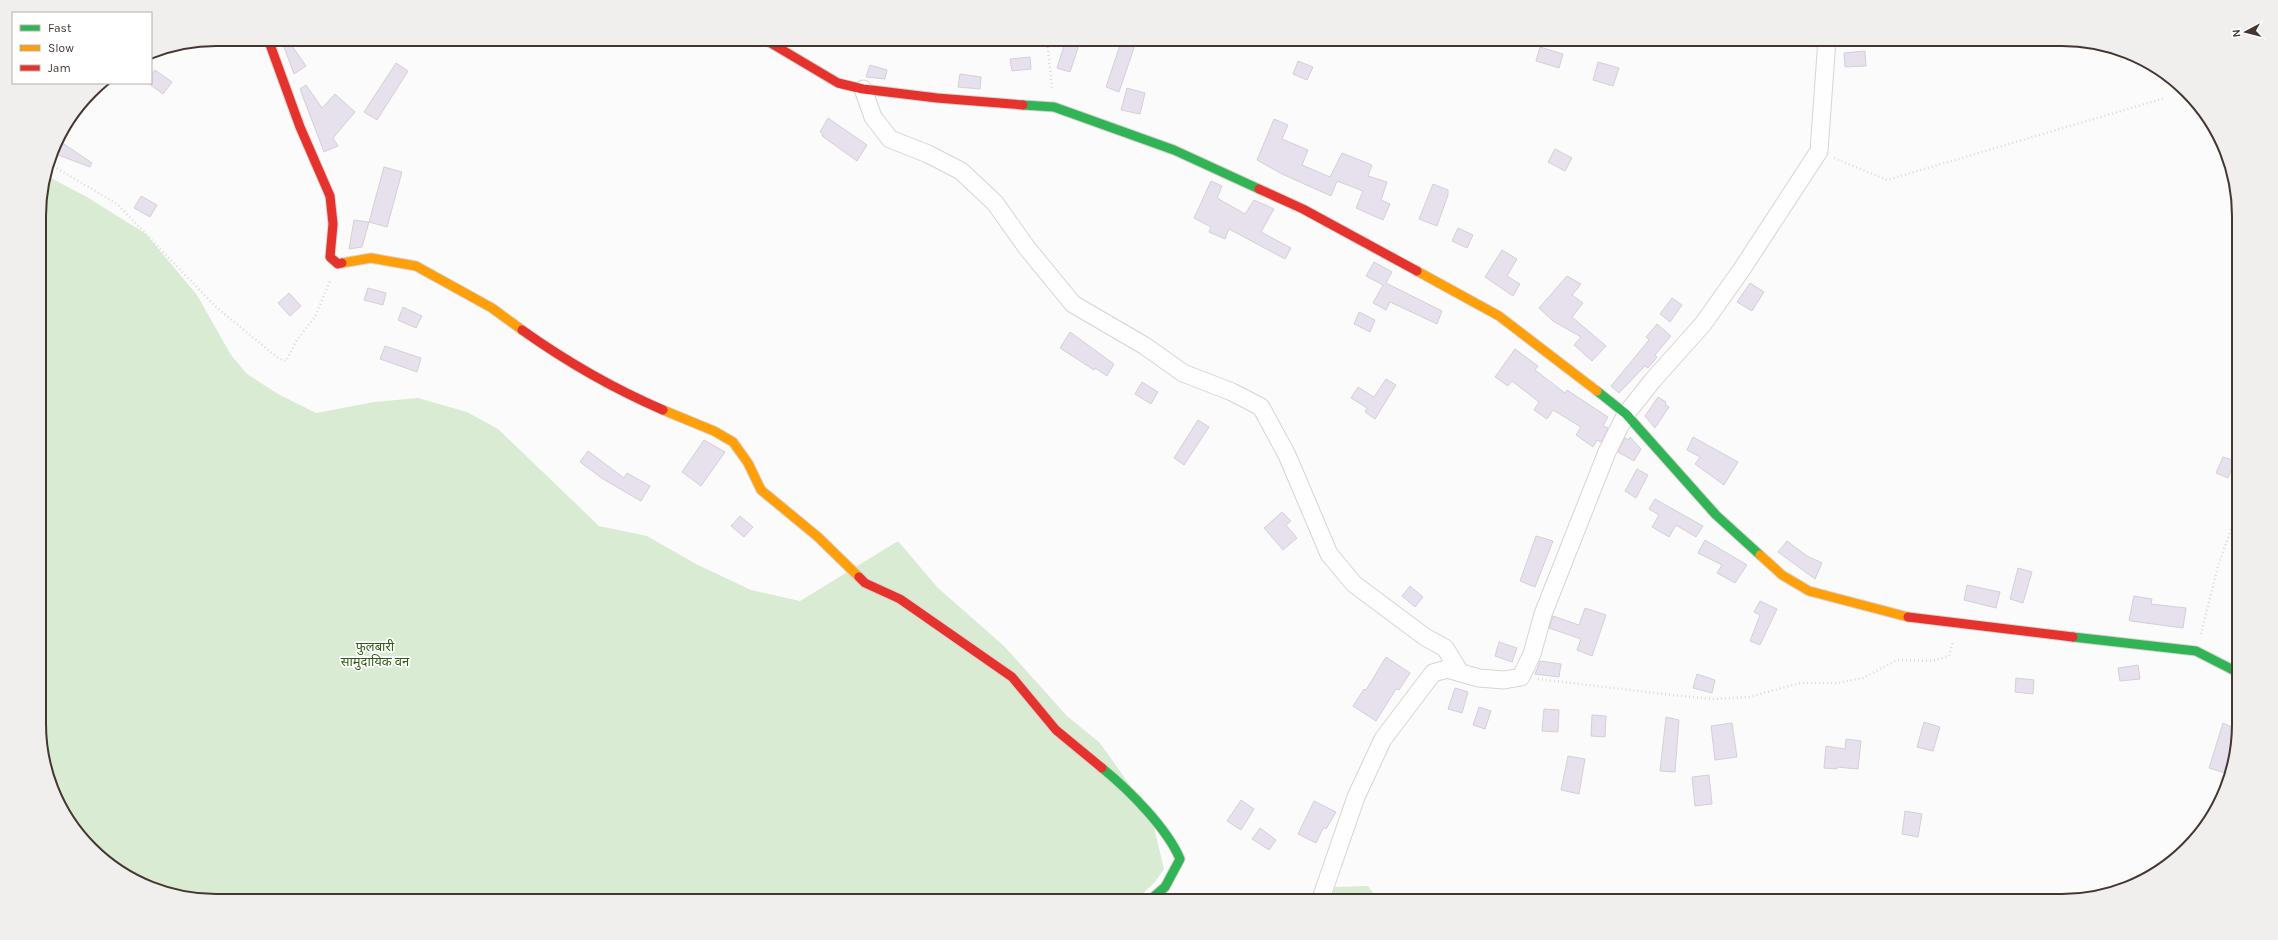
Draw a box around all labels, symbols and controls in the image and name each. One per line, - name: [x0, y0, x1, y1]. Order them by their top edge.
- legend: [12, 12, 152, 84]
- north arrow: [2226, 12, 2266, 52]
- text: Fast: [48, 21, 72, 35]
- text: N: [2230, 28, 2244, 38]
- text: Slow: [48, 41, 74, 55]
- text: Jam: [48, 61, 71, 75]
- park label: फुलबारी सामुदायिक वन: [341, 639, 410, 670]

